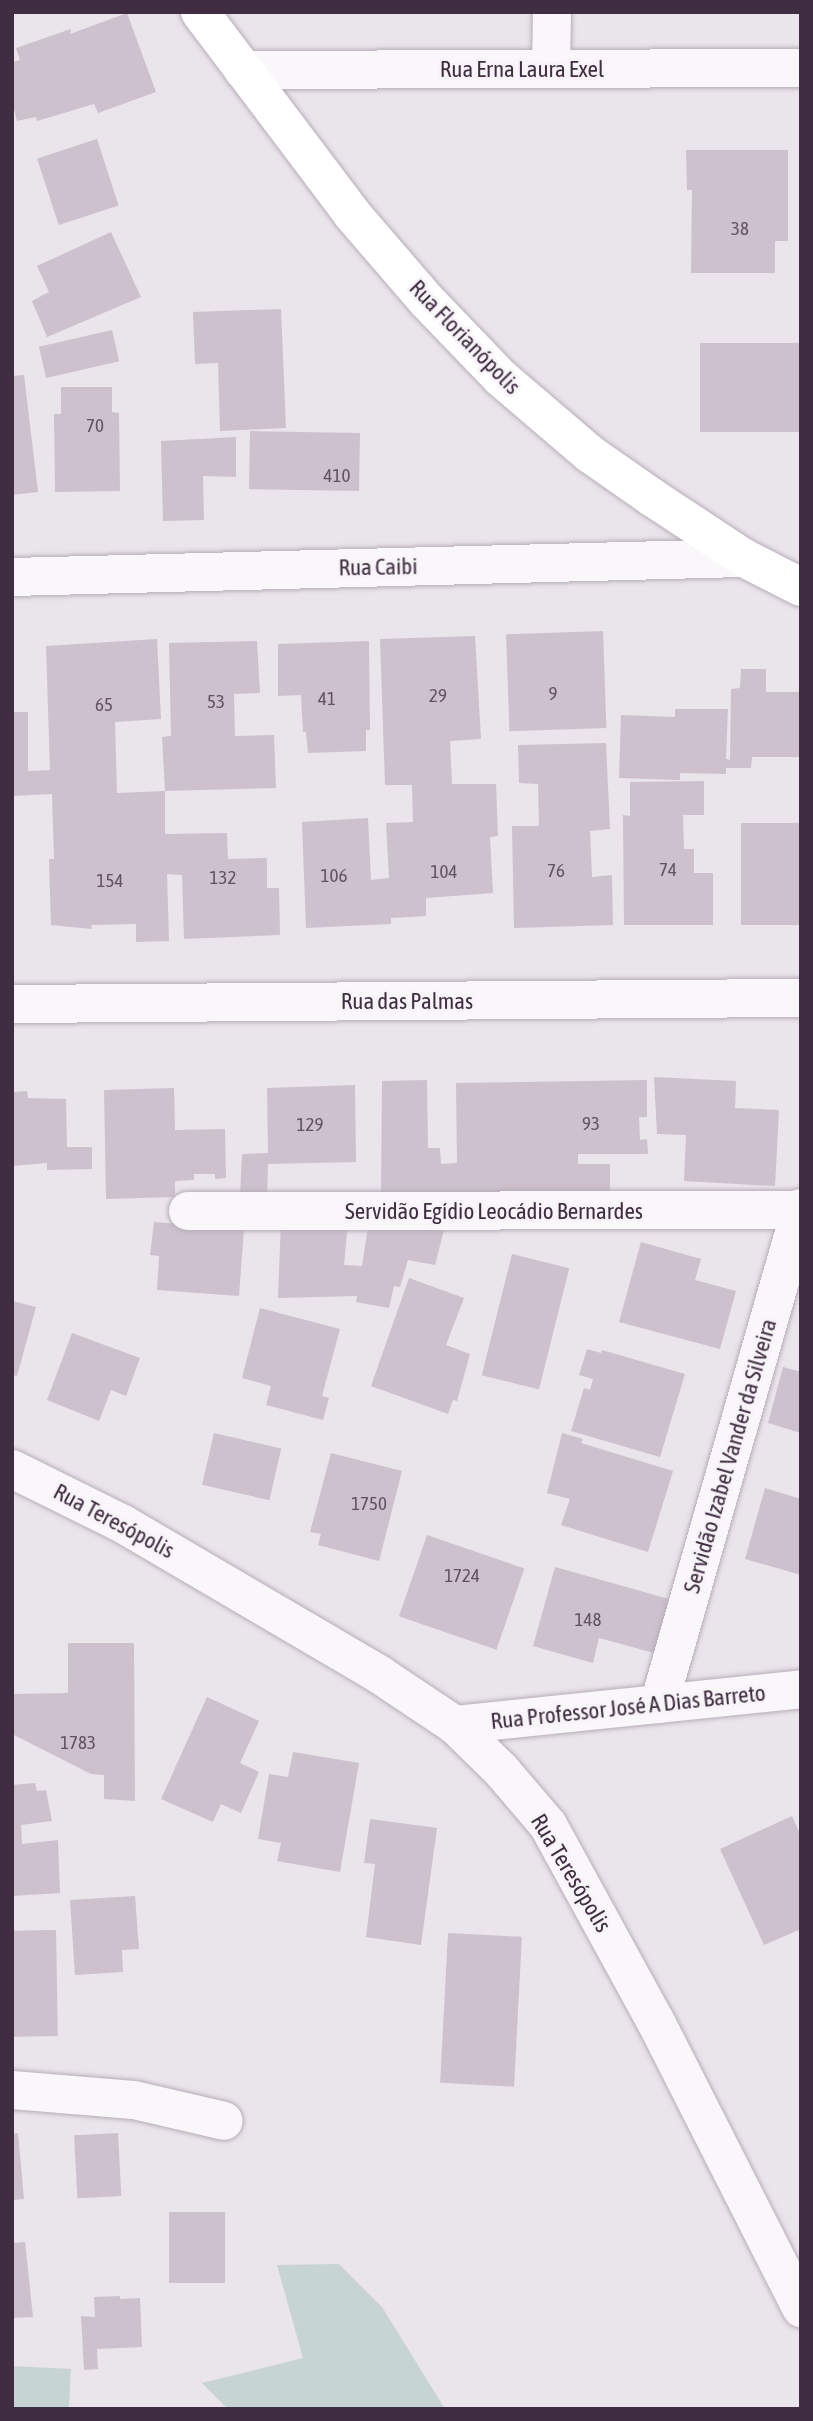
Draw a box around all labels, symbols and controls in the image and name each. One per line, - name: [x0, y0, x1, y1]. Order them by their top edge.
- street label: Rua Erna Laura Exel: [440, 55, 604, 83]
- house number: 38: [731, 218, 749, 240]
- street label: Rua Florianópolis: [404, 274, 526, 400]
- house number: 70: [86, 415, 104, 437]
- house number: 410: [324, 465, 350, 487]
- street label: Rua Caibi: [338, 553, 418, 581]
- house number: 9: [549, 683, 557, 705]
- house number: 29: [429, 685, 447, 707]
- house number: 41: [318, 688, 336, 710]
- house number: 53: [207, 691, 225, 713]
- house number: 65: [95, 694, 113, 716]
- house number: 74: [659, 859, 677, 881]
- house number: 76: [547, 860, 565, 882]
- house number: 104: [431, 861, 457, 883]
- house number: 106: [321, 865, 347, 887]
- house number: 132: [210, 867, 236, 889]
- house number: 154: [97, 870, 123, 892]
- street label: Rua das Palmas: [341, 987, 473, 1015]
- house number: 93: [582, 1113, 600, 1135]
- house number: 129: [297, 1114, 323, 1136]
- street label: Servidão Egídio Leocádio Bernardes: [345, 1197, 643, 1225]
- street label: Servidão Izabel Vander da Silveira: [678, 1316, 782, 1596]
- street label: Rua Teresópolis: [49, 1478, 179, 1564]
- house number: 1750: [351, 1493, 387, 1515]
- house number: 1724: [444, 1565, 480, 1587]
- house number: 148: [575, 1609, 601, 1631]
- street label: Rua Professor José A Dias Barreto: [489, 1679, 767, 1735]
- house number: 1783: [60, 1732, 96, 1754]
- street label: Rua Teresópolis: [525, 1809, 617, 1937]

